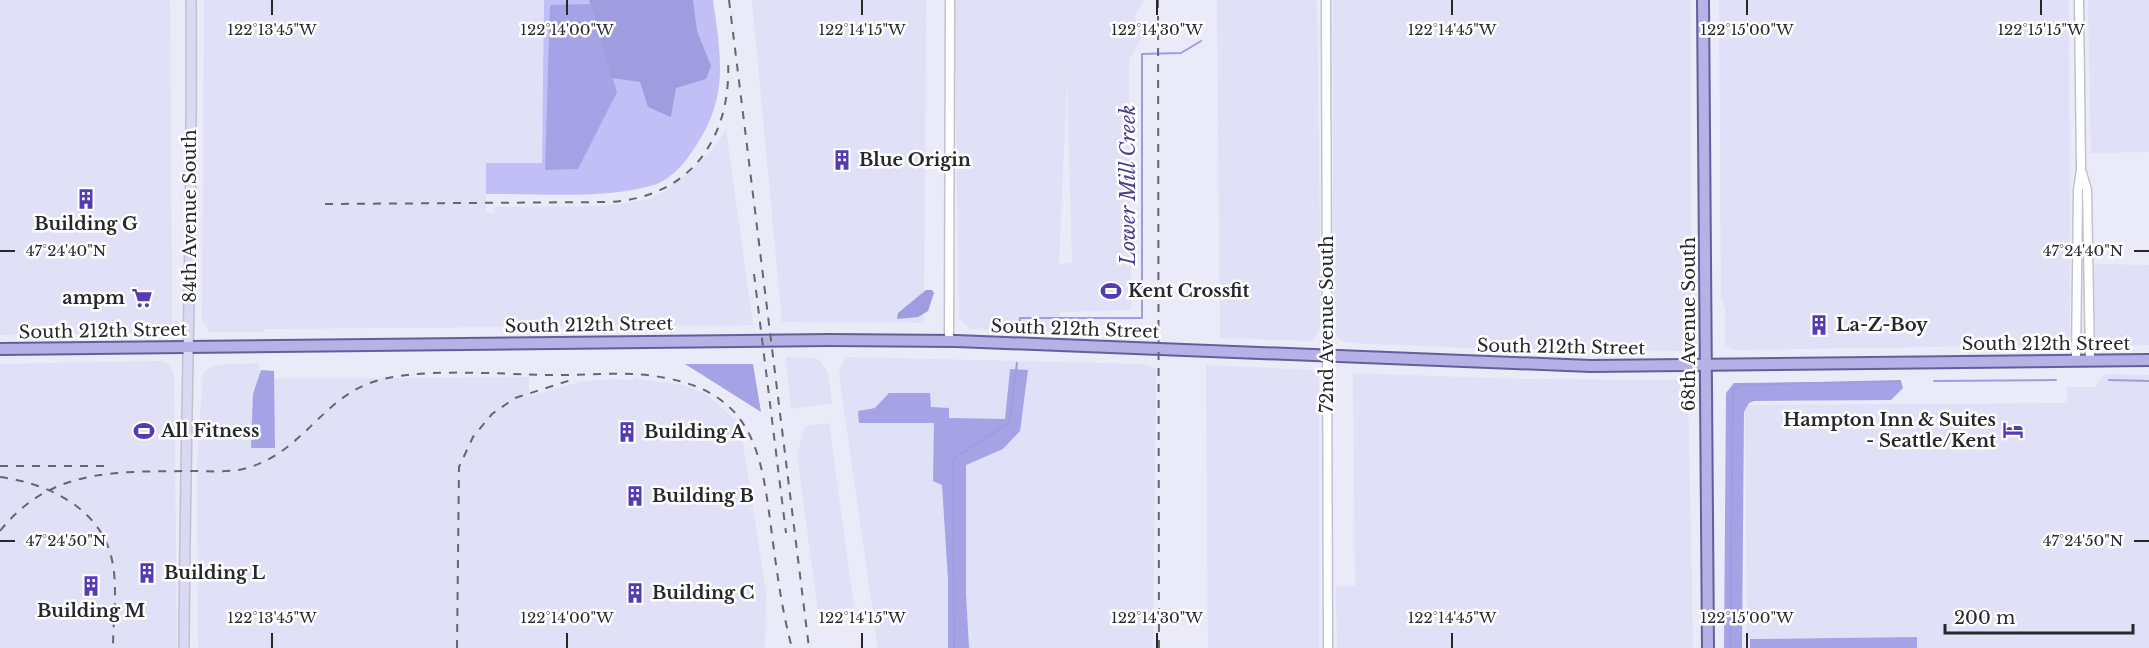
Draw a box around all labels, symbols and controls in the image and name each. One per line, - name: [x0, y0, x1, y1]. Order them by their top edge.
- text: 122°13'45"W: [227, 20, 317, 39]
- text: 122°14'00"W: [520, 20, 614, 39]
- text: 122°14'15"W: [818, 20, 906, 39]
- text: 122°14'30"W: [1111, 20, 1203, 39]
- text: 122°14'45"W: [1408, 20, 1497, 39]
- text: 122°15'00"W: [1700, 20, 1794, 39]
- text: 122°15'15"W: [1997, 20, 2085, 39]
- water label: Lower Mill Creek: [1116, 105, 1140, 266]
- street label: 84th Avenue South: [179, 129, 201, 303]
- building icon: Blue Origin: [830, 148, 854, 172]
- place label: Blue Origin: [859, 149, 971, 171]
- building icon: Building G: [74, 187, 98, 211]
- place label: Building G: [34, 213, 138, 235]
- street label: 72nd Avenue South: [1316, 235, 1338, 413]
- street label: 68th Avenue South: [1678, 237, 1700, 411]
- text: 47°24'40"N: [26, 241, 106, 260]
- text: 47°24'40"N: [2043, 241, 2123, 260]
- sports icon: Kent Crossfit: [1099, 279, 1123, 303]
- place label: Kent Crossfit: [1128, 280, 1249, 302]
- supermarket icon: ampm: [130, 286, 154, 310]
- place label: ampm: [62, 287, 125, 309]
- street label: South 212th Street: [505, 313, 674, 337]
- building icon: La-Z-Boy: [1807, 313, 1831, 337]
- place label: La-Z-Boy: [1836, 314, 1928, 336]
- street label: South 212th Street: [990, 315, 1160, 343]
- street label: South 212th Street: [19, 319, 188, 343]
- street label: South 212th Street: [1962, 333, 2130, 355]
- street label: South 212th Street: [1477, 335, 1646, 359]
- place label: Hampton Inn & Suites - Seattle/Kent: [1783, 409, 1996, 452]
- hotel icon: Hampton Inn & Suites - Seattle/Kent: [2001, 418, 2025, 442]
- sports icon: All Fitness: [132, 419, 156, 443]
- place label: All Fitness: [160, 420, 259, 442]
- building icon: Building A: [615, 420, 639, 444]
- place label: Building A: [644, 421, 747, 443]
- building icon: Building B: [623, 484, 647, 508]
- place label: Building B: [652, 485, 754, 507]
- text: 47°24'50"N: [26, 531, 106, 550]
- text: 47°24'50"N: [2043, 531, 2123, 550]
- building icon: Building L: [135, 561, 159, 585]
- place label: Building L: [164, 562, 266, 584]
- building icon: Building M: [79, 574, 103, 598]
- building icon: Building C: [623, 581, 647, 605]
- place label: Building C: [652, 582, 754, 604]
- scale bar: [1945, 597, 2132, 635]
- place label: Building M: [37, 600, 145, 622]
- text: 200 m: [1954, 607, 2015, 629]
- text: 122°13'45"W: [227, 608, 317, 627]
- text: 122°14'00"W: [520, 608, 614, 627]
- text: 122°14'15"W: [818, 608, 906, 627]
- text: 122°14'30"W: [1111, 608, 1203, 627]
- text: 122°14'45"W: [1408, 608, 1497, 627]
- text: 122°15'00"W: [1700, 608, 1794, 627]

